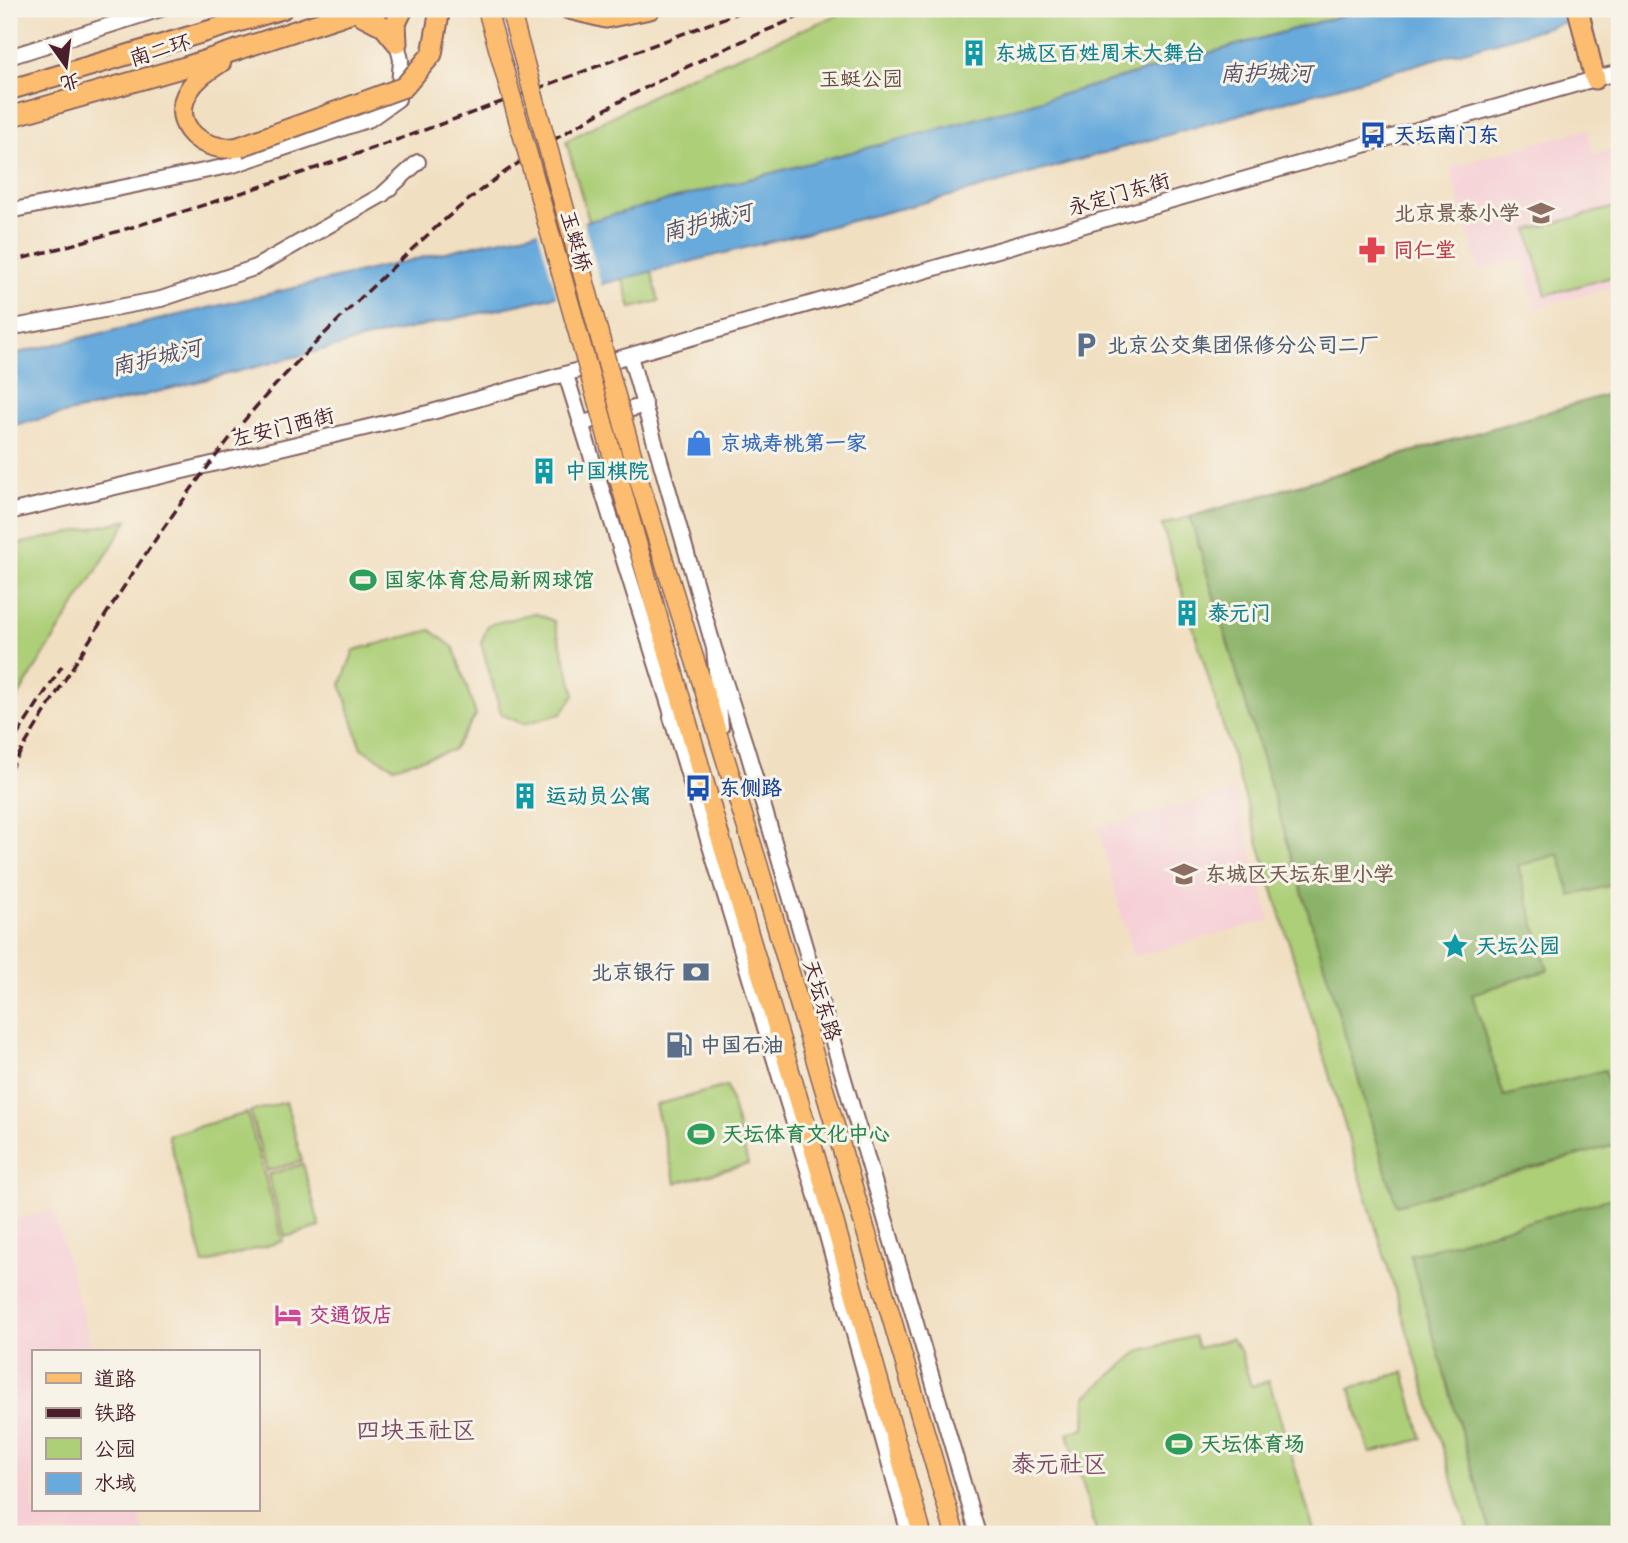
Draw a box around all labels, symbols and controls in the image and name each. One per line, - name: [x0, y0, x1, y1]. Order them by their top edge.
- street label: 南二环: [124, 23, 196, 77]
- north arrow: [32, 32, 102, 102]
- place label: 东城区百姓周末大舞台: [995, 34, 1205, 72]
- building icon: 东城区百姓周末大舞台: [959, 38, 989, 68]
- water label: 南护城河: [1220, 53, 1316, 94]
- park label: 玉蜓公园: [819, 60, 903, 98]
- text: 北: [57, 64, 83, 100]
- place label: 天坛南门东: [1394, 116, 1499, 154]
- bus stop icon: 天坛南门东: [1358, 120, 1388, 150]
- street label: 永定门东街: [1063, 161, 1175, 227]
- water label: 南护城河: [658, 190, 761, 254]
- place label: 北京景泰小学: [1394, 194, 1520, 232]
- school or university icon: 北京景泰小学: [1526, 198, 1556, 228]
- street label: 玉蜓桥: [549, 205, 603, 277]
- place label: 同仁堂: [1393, 231, 1456, 269]
- pharmacy icon: 同仁堂: [1357, 235, 1387, 265]
- water label: 南护城河: [107, 326, 209, 388]
- place label: 北京公交集团保修分公司二厂: [1107, 326, 1380, 364]
- parking icon: 北京公交集团保修分公司二厂: [1071, 330, 1101, 360]
- street label: 左安门西街: [227, 396, 339, 458]
- place label: 京城寿桃第一家: [720, 424, 867, 462]
- shop icon: 京城寿桃第一家: [684, 428, 714, 458]
- place label: 中国棋院: [565, 452, 649, 490]
- building icon: 中国棋院: [529, 456, 559, 486]
- place label: 国家体育总局新网球馆: [384, 561, 594, 599]
- sports icon: 国家体育总局新网球馆: [348, 565, 378, 595]
- place label: 泰元门: [1208, 594, 1271, 632]
- building icon: 泰元门: [1172, 598, 1202, 628]
- place label: 东侧路: [719, 769, 782, 807]
- bus stop icon: 东侧路: [683, 773, 713, 803]
- place label: 运动员公寓: [546, 777, 651, 815]
- building icon: 运动员公寓: [510, 781, 540, 811]
- place label: 东城区天坛东里小学: [1205, 855, 1394, 893]
- school or university icon: 东城区天坛东里小学: [1169, 859, 1199, 889]
- place label: 天坛公园: [1476, 927, 1560, 965]
- place icon: 天坛公园: [1440, 931, 1470, 961]
- place label: 北京银行: [591, 953, 675, 991]
- street label: 天坛东路: [792, 954, 852, 1046]
- bank icon: 北京银行: [681, 957, 711, 987]
- place label: 中国石油: [700, 1026, 784, 1064]
- fuel station icon: 中国石油: [664, 1030, 694, 1060]
- place label: 天坛体育文化中心: [722, 1115, 890, 1153]
- sports icon: 天坛体育文化中心: [686, 1119, 716, 1149]
- place label: 交通饭店: [309, 1296, 393, 1334]
- hotel icon: 交通饭店: [273, 1300, 303, 1330]
- legend: [32, 1350, 259, 1512]
- text: 道路: [94, 1360, 136, 1398]
- text: 铁路: [94, 1394, 136, 1432]
- district label: 四块玉社区: [356, 1409, 476, 1451]
- place label: 天坛体育场: [1200, 1425, 1305, 1463]
- sports icon: 天坛体育场: [1164, 1429, 1194, 1459]
- text: 公园: [94, 1430, 136, 1468]
- district label: 泰元社区: [1011, 1443, 1107, 1485]
- text: 水域: [94, 1464, 136, 1502]

